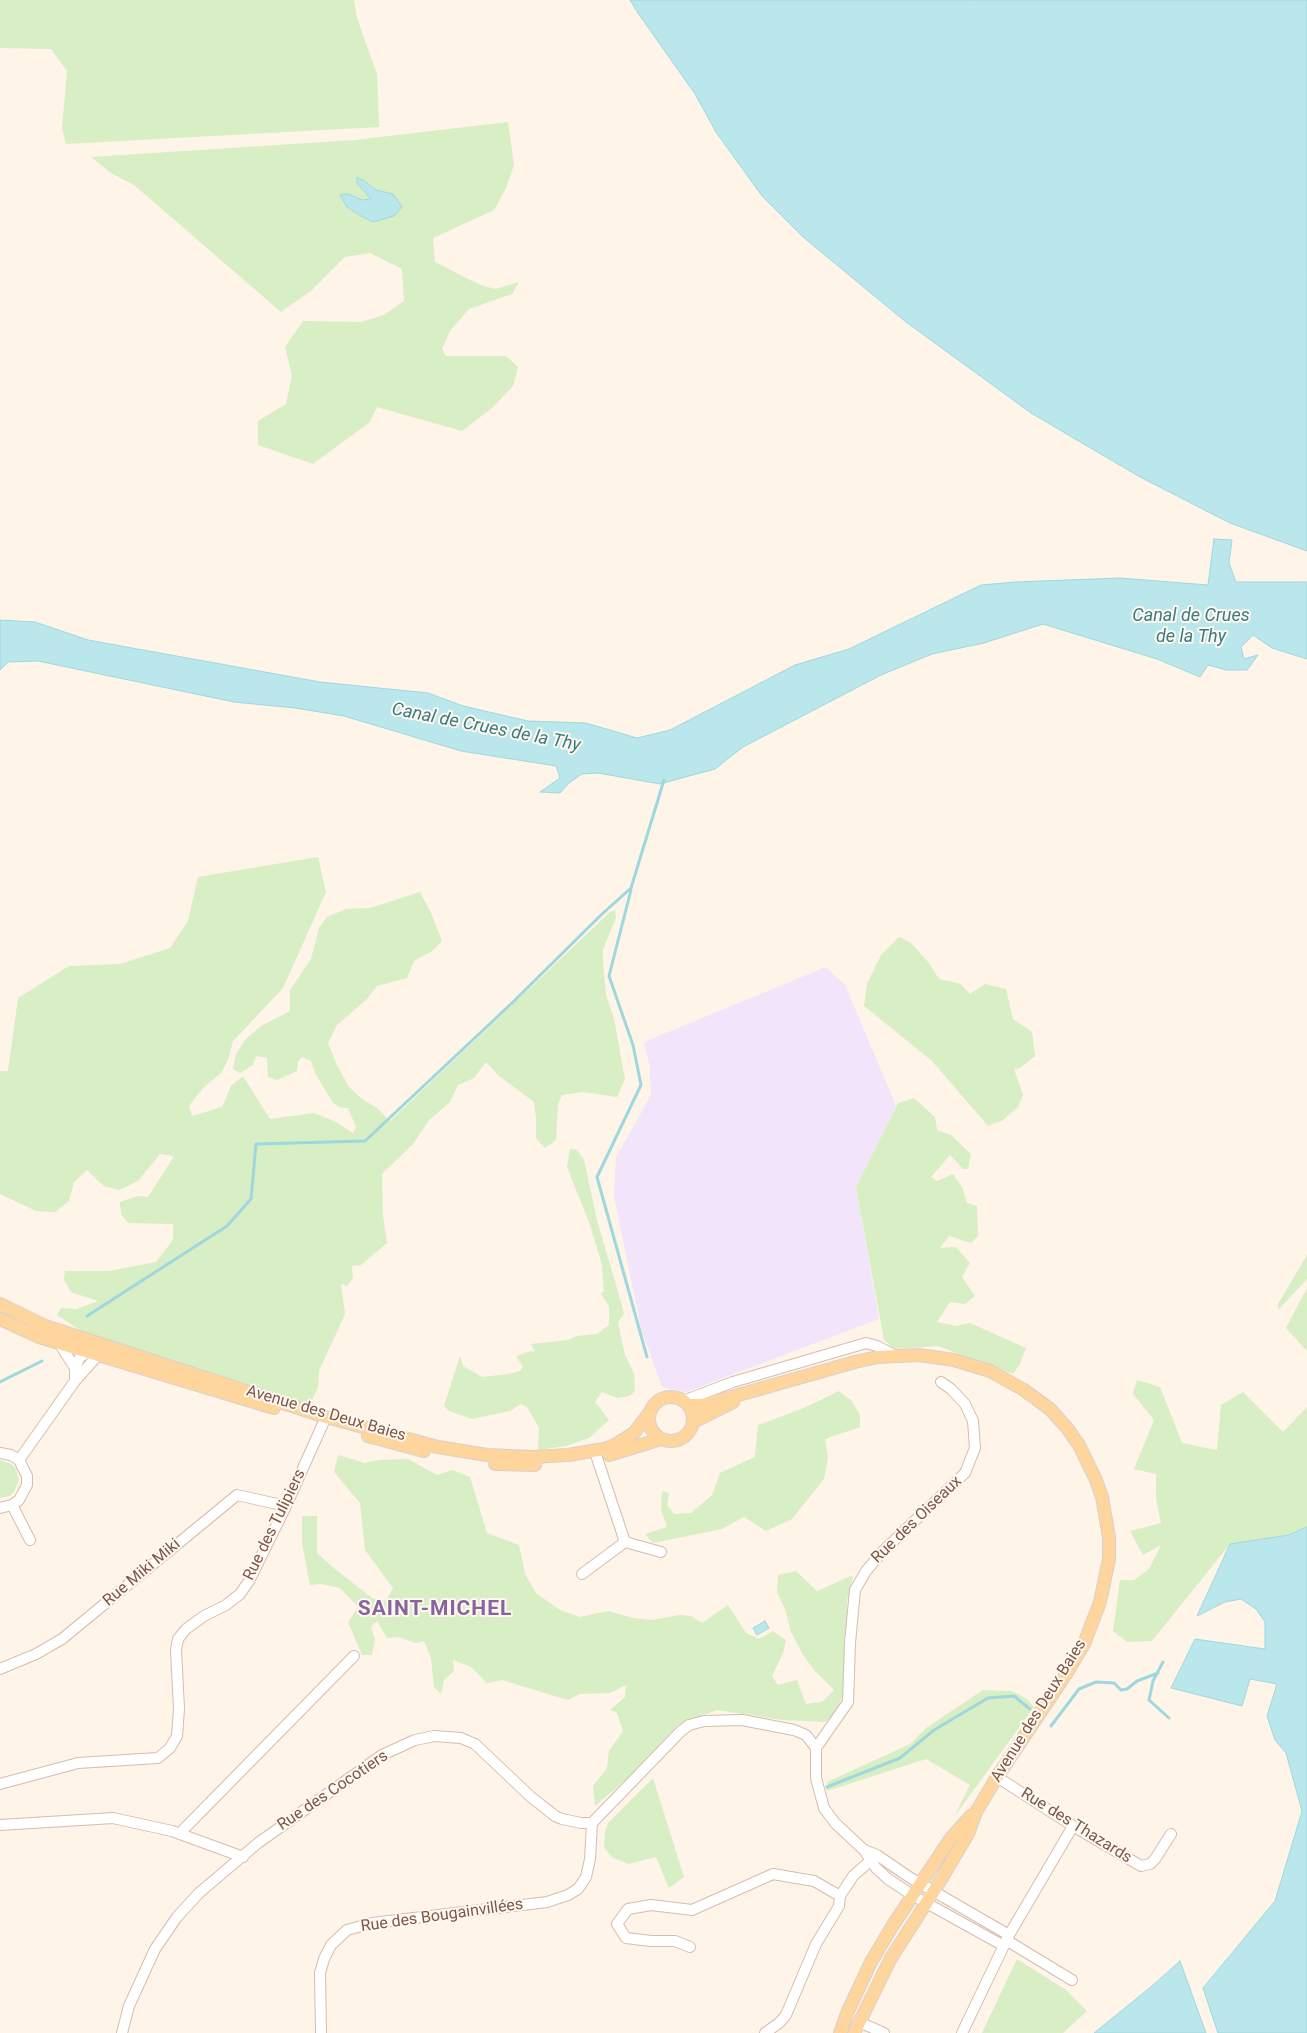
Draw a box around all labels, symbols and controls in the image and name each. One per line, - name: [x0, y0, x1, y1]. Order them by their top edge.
- water label: Canal de Crues de la Thy: [1132, 605, 1250, 648]
- water label: Canal de Crues de la Thy: [390, 699, 582, 757]
- street label: Avenue des Deux Baies: [244, 1382, 408, 1446]
- street label: Rue des Tulipiers: [240, 1466, 310, 1584]
- street label: Rue des Oiseaux: [868, 1472, 966, 1568]
- street label: Rue Miki Miki: [100, 1535, 184, 1611]
- district label: SAINT-MICHEL: [356, 1597, 514, 1623]
- street label: Avenue des Deux Baies: [987, 1636, 1091, 1786]
- street label: Rue des Cocotiers: [274, 1747, 392, 1835]
- street label: Rue des Thazards: [1017, 1784, 1135, 1868]
- street label: Rue des Bougainvillées: [360, 1895, 524, 1937]

